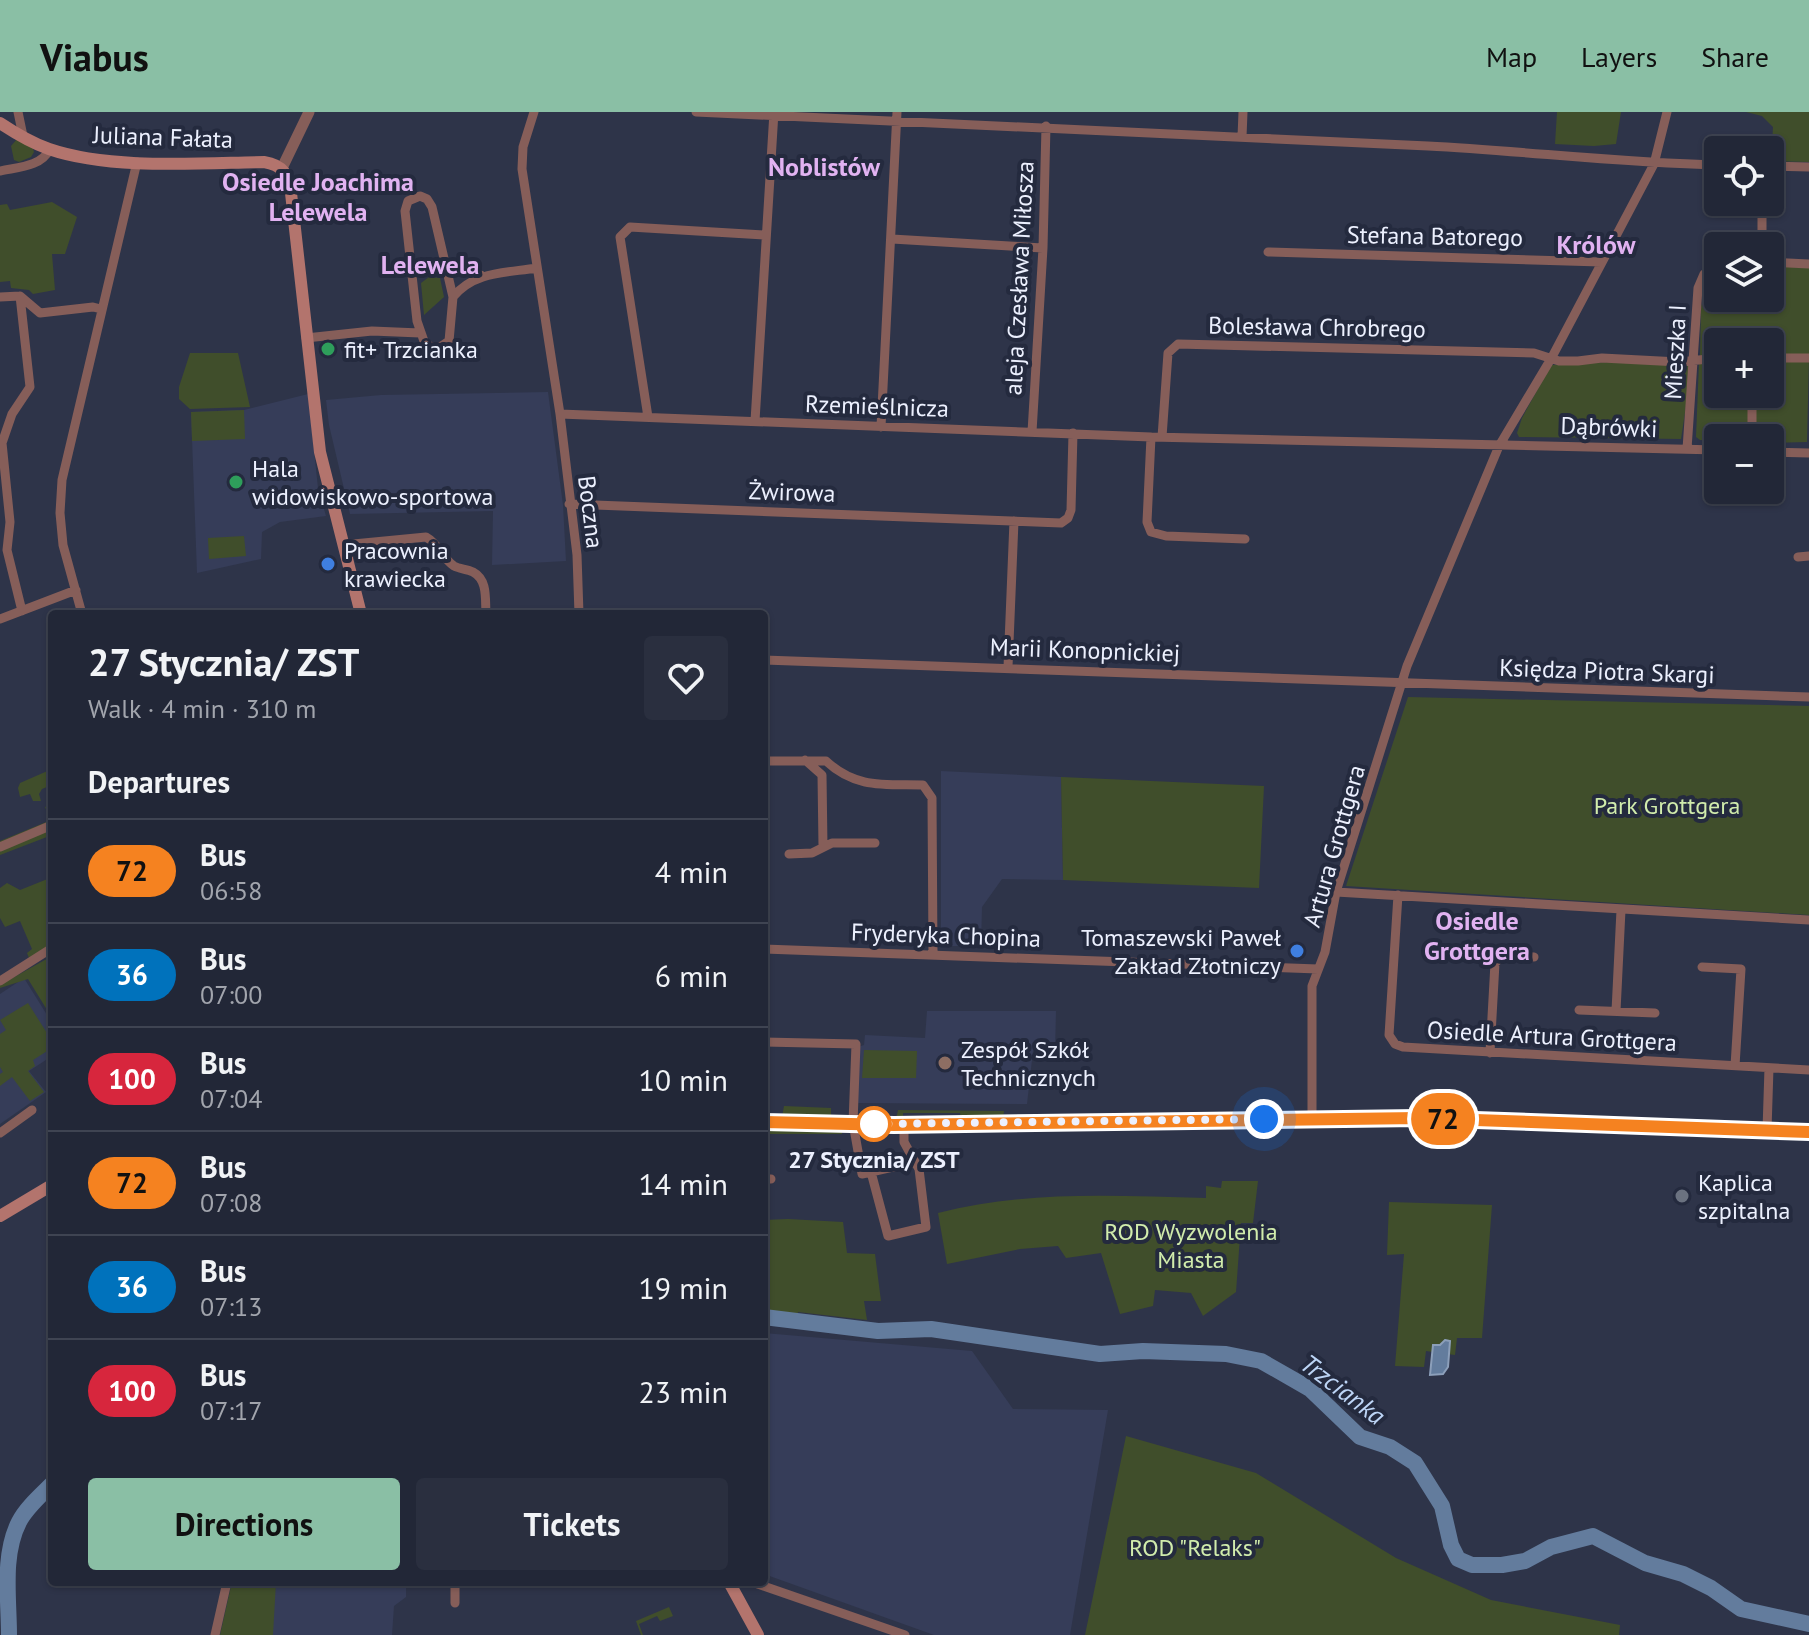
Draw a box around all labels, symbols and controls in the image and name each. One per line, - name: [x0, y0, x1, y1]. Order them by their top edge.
- text: Viabus: [40, 32, 149, 81]
- text: Map: [1486, 38, 1537, 75]
- text: Layers: [1581, 38, 1657, 75]
- text: Share: [1701, 38, 1769, 75]
- street label: Juliana Fałata: [92, 119, 233, 155]
- map controls: [1704, 136, 1784, 504]
- button: locate: [1704, 136, 1784, 216]
- district label: Noblistów: [768, 150, 880, 183]
- street label: aleja Czesława Miłosza: [997, 160, 1041, 396]
- district label: Osiedle Joachima Lelewela: [222, 165, 414, 228]
- street label: Stefana Batorego: [1347, 219, 1523, 253]
- district label: Królów: [1557, 228, 1636, 261]
- button: layers: [1704, 232, 1784, 312]
- district label: Lelewela: [381, 248, 479, 281]
- street label: Mieszka I: [1657, 304, 1693, 400]
- street label: Bolesława Chrobrego: [1208, 310, 1426, 344]
- button: +: [1704, 328, 1784, 408]
- place label: fit+ Trzcianka: [344, 334, 478, 365]
- marker: fit+ Trzcianka: [319, 340, 337, 358]
- street label: Rzemieślnicza: [804, 388, 950, 424]
- street label: Dąbrówki: [1560, 410, 1658, 444]
- button: −: [1704, 424, 1784, 504]
- place label: Hala widowiskowo-sportowa: [252, 453, 493, 512]
- marker: Hala widowiskowo-sportowa: [227, 473, 245, 491]
- street label: Boczna: [571, 474, 611, 550]
- street label: Żwirowa: [748, 475, 836, 509]
- place label: Pracownia krawiecka: [344, 535, 449, 594]
- marker: Pracownia krawiecka: [319, 555, 337, 573]
- street label: Marii Konopnickiej: [989, 631, 1181, 669]
- button: heart: [644, 636, 728, 720]
- text: 27 Stycznia/ ZST: [88, 637, 359, 686]
- street label: Księdza Piotra Skargi: [1499, 652, 1715, 690]
- text: Walk · 4 min · 310 m: [88, 692, 316, 725]
- street label: Artura Grottgera: [1296, 761, 1372, 931]
- text: Departures: [88, 762, 230, 801]
- park label: Park Grottgera: [1594, 790, 1740, 821]
- text: Bus: [200, 835, 247, 874]
- text: 72: [116, 852, 148, 889]
- text: 4 min: [655, 852, 728, 891]
- text: 06:58: [200, 874, 262, 907]
- district label: Osiedle Grottgera: [1424, 904, 1530, 967]
- street label: Fryderyka Chopina: [850, 916, 1042, 954]
- place label: Tomaszewski Paweł Zakład Złotniczy: [1081, 922, 1281, 981]
- text: Bus: [200, 939, 247, 978]
- marker: Tomaszewski Paweł Zakład Złotniczy: [1288, 942, 1306, 960]
- text: 36: [116, 956, 148, 993]
- text: 6 min: [655, 956, 728, 995]
- text: 07:00: [200, 978, 262, 1011]
- street label: Osiedle Artura Grottgera: [1426, 1014, 1678, 1058]
- place label: Zespół Szkół Technicznych: [961, 1034, 1096, 1093]
- text: Bus: [200, 1043, 247, 1082]
- marker: Zespół Szkół Technicznych: [936, 1054, 954, 1072]
- text: 100: [108, 1060, 156, 1097]
- text: 10 min: [638, 1060, 728, 1099]
- text: 07:04: [200, 1082, 262, 1115]
- line badge: 72: [1407, 1093, 1479, 1145]
- your location: [1244, 1099, 1284, 1139]
- text: 72: [1427, 1100, 1459, 1137]
- marker: 27 Stycznia/ ZST: [857, 1107, 891, 1141]
- place label: 27 Stycznia/ ZST: [788, 1144, 960, 1175]
- text: Bus: [200, 1147, 247, 1186]
- text: 72: [116, 1164, 148, 1201]
- text: 14 min: [638, 1164, 728, 1203]
- place label: Kaplica szpitalna: [1698, 1167, 1790, 1226]
- text: 07:08: [200, 1186, 262, 1219]
- marker: Kaplica szpitalna: [1673, 1187, 1691, 1205]
- park label: ROD Wyzwolenia Miasta: [1104, 1216, 1278, 1275]
- text: Bus: [200, 1251, 247, 1290]
- text: 36: [116, 1268, 148, 1305]
- text: 19 min: [638, 1268, 728, 1307]
- text: 07:13: [200, 1290, 262, 1323]
- water label: Trzcianka: [1294, 1346, 1392, 1432]
- text: Bus: [200, 1355, 247, 1394]
- text: 100: [108, 1372, 156, 1409]
- text: 23 min: [638, 1372, 728, 1411]
- text: 07:17: [200, 1394, 262, 1427]
- button: Directions: [88, 1478, 400, 1570]
- button: Tickets: [416, 1478, 728, 1570]
- park label: ROD "Relaks": [1129, 1532, 1261, 1563]

